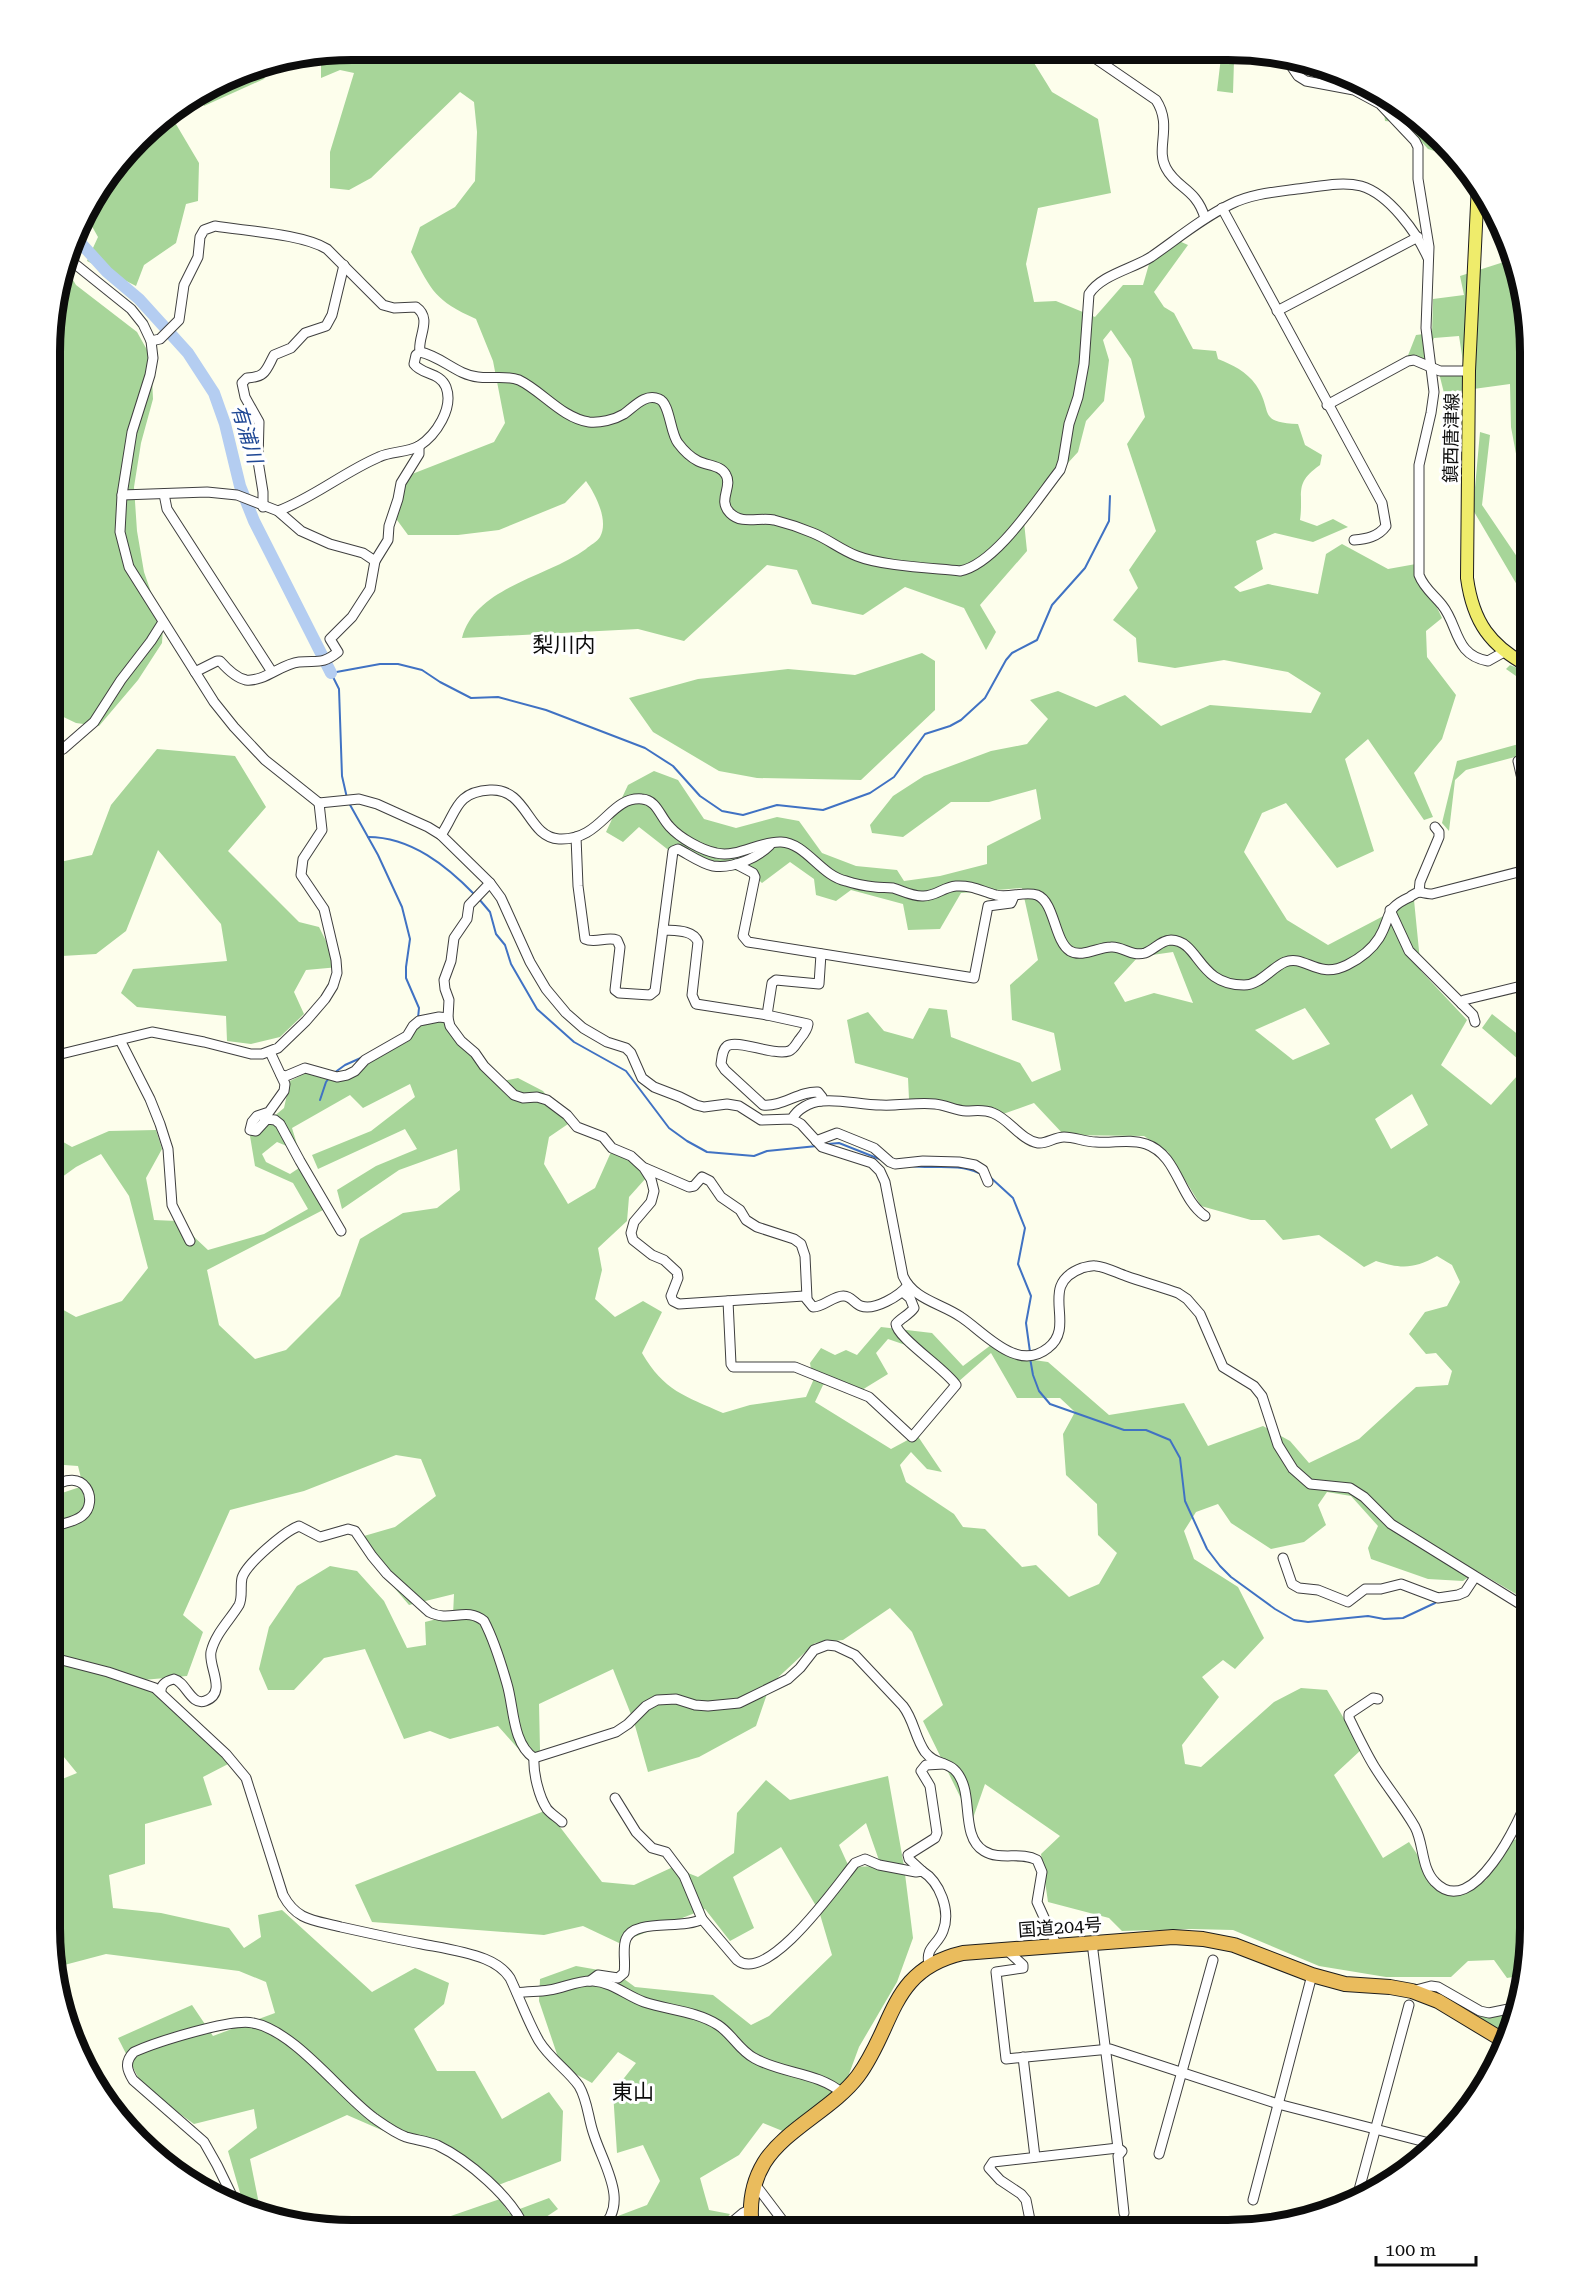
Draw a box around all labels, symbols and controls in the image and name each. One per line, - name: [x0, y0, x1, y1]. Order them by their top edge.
- street label: 鎮西唐津線: [1440, 393, 1462, 483]
- water label: 有浦川: [227, 402, 268, 468]
- district label: 梨川内: [533, 633, 596, 657]
- street label: 国道204号: [1017, 1914, 1103, 1940]
- district label: 東山: [612, 2080, 654, 2104]
- scale bar: [1376, 2229, 1476, 2267]
- text: 100 m: [1385, 2239, 1436, 2260]

